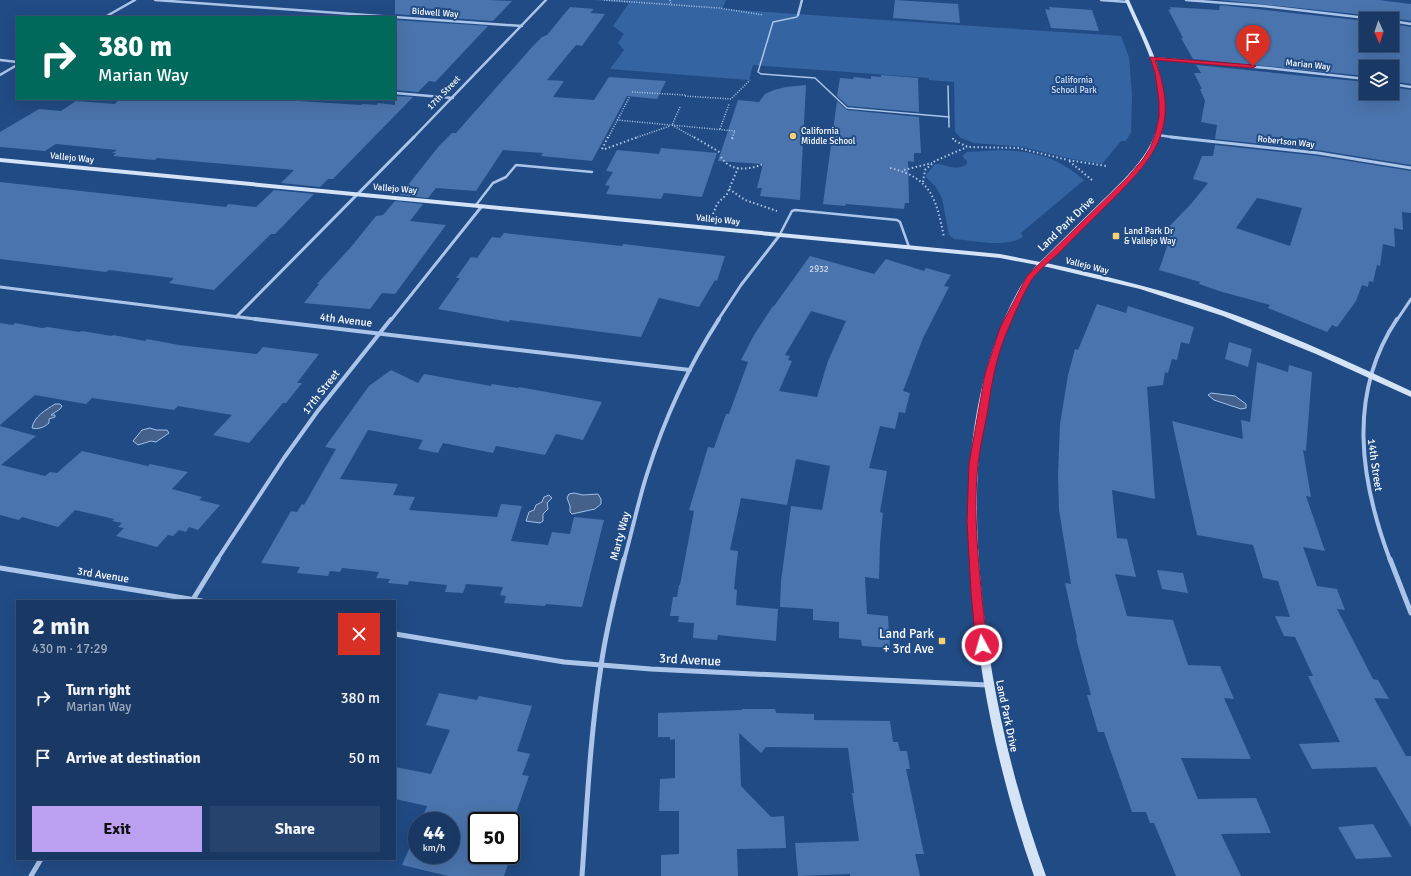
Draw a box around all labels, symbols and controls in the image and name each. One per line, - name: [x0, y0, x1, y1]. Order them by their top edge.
- street label: Bidwell Way: [411, 6, 459, 20]
- north arrow: [1359, 12, 1399, 52]
- map controls: [1359, 12, 1399, 100]
- pin: [1236, 25, 1270, 66]
- text: 380 m: [98, 30, 172, 64]
- icon: arrive: [1242, 31, 1264, 53]
- icon: right: [32, 32, 84, 84]
- street label: Marian Way: [1285, 57, 1332, 73]
- button: layers: [1359, 60, 1399, 100]
- text: Marian Way: [98, 64, 188, 86]
- street label: 17th Street: [425, 74, 463, 112]
- park label: California School Park: [1051, 75, 1097, 96]
- place label: California Middle School: [801, 126, 856, 147]
- marker: California Middle School: [788, 131, 798, 141]
- street label: Robertson Way: [1257, 134, 1316, 151]
- street label: Vallejo Way: [49, 150, 95, 166]
- street label: Vallejo Way: [373, 182, 418, 196]
- street label: Land Park Drive: [1035, 194, 1097, 254]
- street label: Vallejo Way: [695, 212, 741, 228]
- place label: Land Park Dr & Vallejo Way: [1124, 226, 1176, 247]
- marker: Land Park Dr & Vallejo Way: [1111, 231, 1121, 241]
- street label: Vallejo Way: [1064, 255, 1111, 277]
- house number: 2932: [809, 264, 829, 275]
- street label: 4th Avenue: [319, 310, 373, 330]
- street label: 17th Street: [300, 367, 342, 417]
- street label: 14th Street: [1365, 438, 1385, 492]
- street label: Marty Way: [607, 509, 633, 562]
- street label: 3rd Avenue: [76, 564, 130, 586]
- text: 2 min: [32, 611, 90, 641]
- button: close: [338, 613, 380, 655]
- position arrow: [961, 624, 1003, 666]
- place label: Land Park + 3rd Ave: [879, 626, 934, 657]
- marker: Land Park + 3rd Ave: [937, 636, 947, 646]
- text: 430 m · 17:29: [32, 641, 108, 657]
- street label: 3rd Avenue: [659, 650, 721, 670]
- street label: Land Park Drive: [993, 679, 1021, 753]
- text: Turn right: [66, 681, 131, 699]
- icon: right: [32, 687, 54, 709]
- text: 380 m: [340, 689, 380, 707]
- text: Marian Way: [66, 699, 131, 715]
- icon: arrive: [32, 747, 54, 769]
- text: Arrive at destination: [66, 749, 201, 767]
- text: 50 m: [349, 749, 380, 767]
- button: Exit: [32, 806, 202, 852]
- button: Share: [210, 806, 380, 852]
- speed limit sign: 50: [468, 812, 520, 864]
- text: 44: [423, 820, 445, 845]
- text: km/h: [423, 842, 445, 854]

